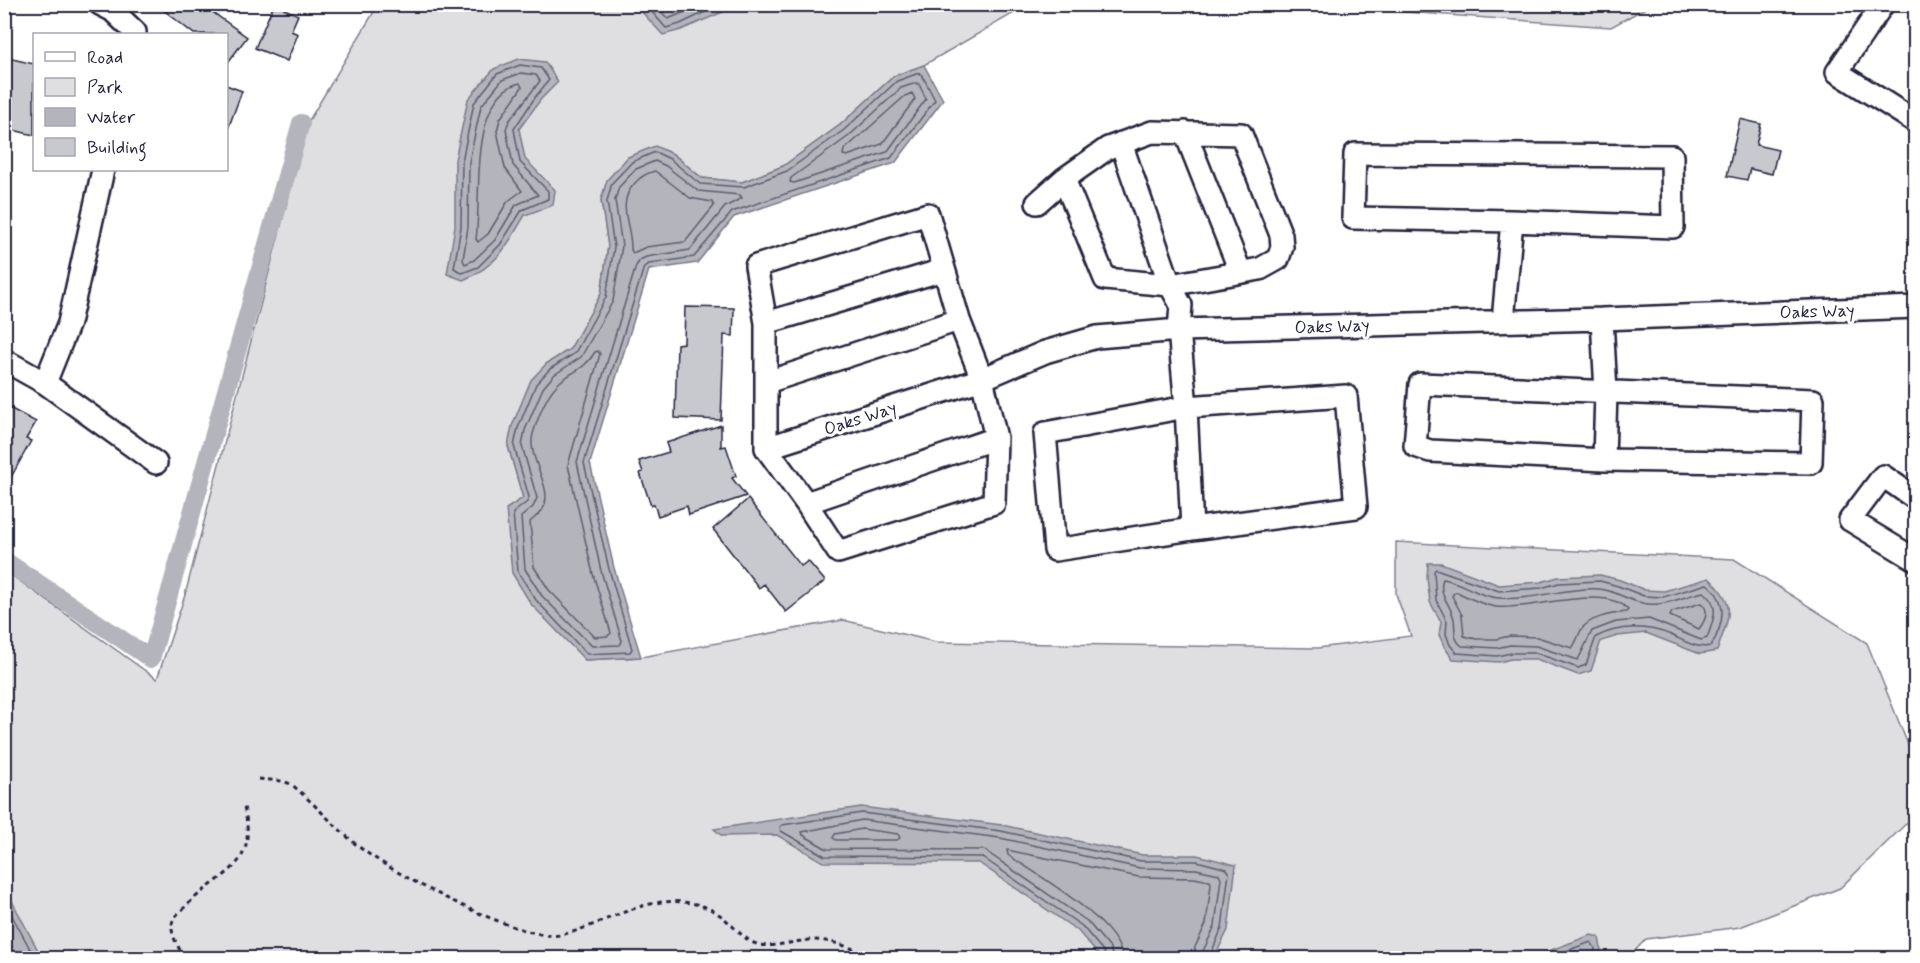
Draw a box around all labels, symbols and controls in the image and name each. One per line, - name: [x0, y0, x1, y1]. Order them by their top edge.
- legend: [33, 33, 228, 171]
- text: Road: [87, 46, 123, 70]
- text: Park: [87, 76, 123, 100]
- text: Water: [87, 106, 136, 130]
- text: Building: [87, 136, 147, 162]
- street label: Oaks Way: [1779, 299, 1855, 325]
- street label: Oaks Way: [1294, 314, 1370, 340]
- street label: Oaks Way: [821, 396, 900, 442]

